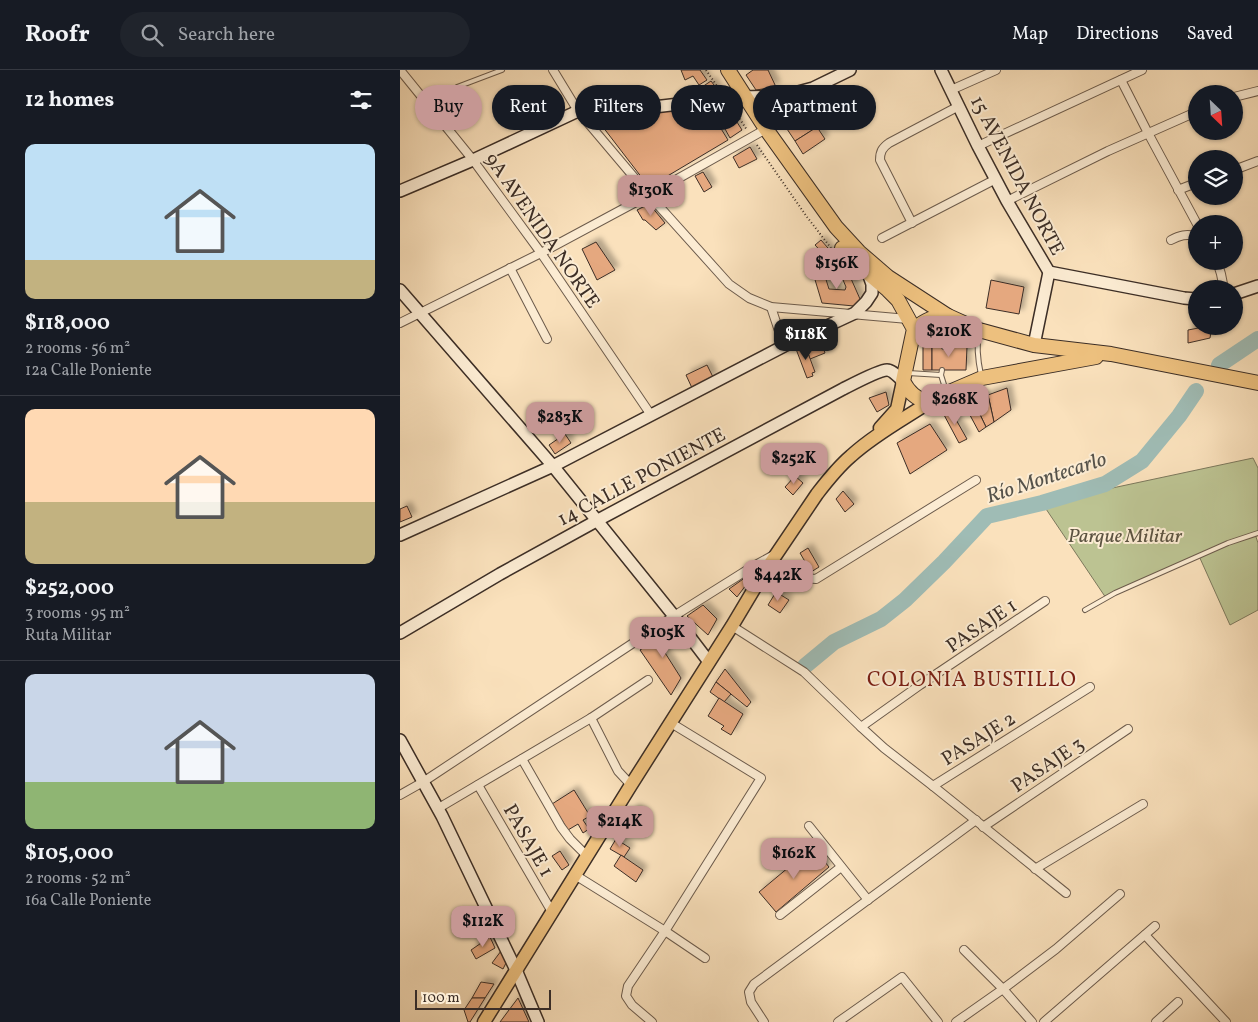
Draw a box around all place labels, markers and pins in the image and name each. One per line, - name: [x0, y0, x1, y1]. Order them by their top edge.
- pin: $130K: [616, 174, 686, 217]
- pin: $156K: [802, 248, 872, 290]
- pin: $210K: [914, 316, 984, 358]
- pin: $118K: [771, 318, 841, 361]
- pin: $268K: [920, 384, 990, 426]
- pin: $283K: [525, 402, 595, 444]
- pin: $252K: [759, 442, 829, 485]
- pin: $442K: [743, 560, 813, 602]
- pin: $105K: [628, 616, 698, 659]
- pin: $214K: [585, 806, 655, 848]
- pin: $162K: [759, 838, 829, 880]
- pin: $112K: [448, 906, 518, 948]

